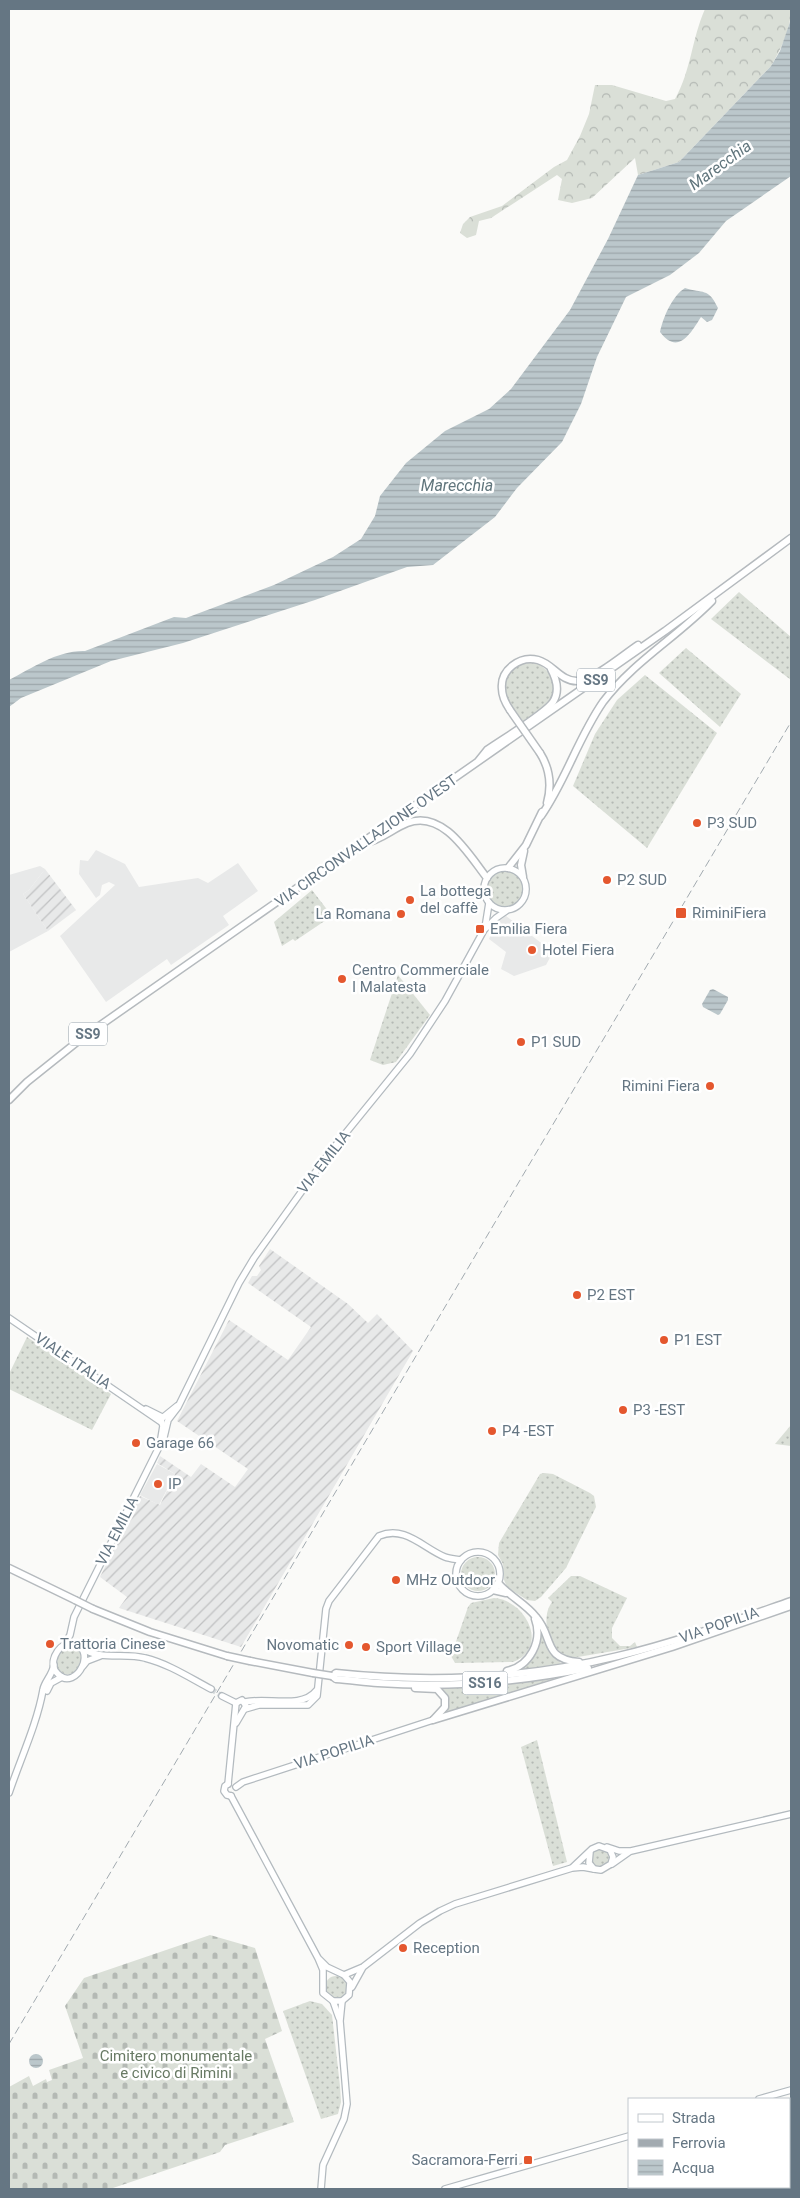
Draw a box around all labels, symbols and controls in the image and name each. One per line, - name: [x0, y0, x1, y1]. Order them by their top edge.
- water label: Marecchia: [685, 136, 755, 194]
- water label: Marecchia: [421, 476, 493, 495]
- road number: SS9: [577, 668, 615, 692]
- street label: VIA CIRCONVALLAZIONE OVEST: [271, 771, 461, 911]
- place label: P3 SUD: [707, 814, 757, 832]
- marker: P3 SUD: [691, 817, 703, 829]
- place label: P2 SUD: [617, 871, 667, 889]
- marker: P2 SUD: [601, 874, 613, 886]
- place label: La bottega del caffè: [420, 882, 491, 917]
- marker: La bottega del caffè: [404, 894, 416, 906]
- place label: RiminiFiera: [692, 904, 766, 922]
- place label: La Romana: [315, 905, 391, 923]
- marker: RiminiFiera: [674, 906, 688, 920]
- marker: La Romana: [395, 908, 407, 920]
- place label: Emilia Fiera: [490, 920, 567, 938]
- marker: Emilia Fiera: [474, 923, 486, 935]
- place label: Hotel Fiera: [542, 941, 614, 959]
- marker: Hotel Fiera: [526, 944, 538, 956]
- place label: Centro Commerciale I Malatesta: [352, 961, 489, 996]
- marker: Centro Commerciale I Malatesta: [336, 973, 348, 985]
- road number: SS9: [69, 1022, 107, 1046]
- place label: P1 SUD: [531, 1033, 581, 1051]
- marker: P1 SUD: [515, 1036, 527, 1048]
- place label: Rimini Fiera: [622, 1077, 700, 1095]
- marker: Rimini Fiera: [704, 1080, 716, 1092]
- street label: VIA EMILIA: [294, 1127, 354, 1197]
- place label: P2 EST: [587, 1286, 635, 1304]
- marker: P2 EST: [571, 1289, 583, 1301]
- street label: VIALE ITALIA: [31, 1329, 115, 1393]
- place label: P1 EST: [674, 1331, 722, 1349]
- marker: P1 EST: [658, 1334, 670, 1346]
- place label: P3 -EST: [633, 1401, 685, 1419]
- marker: P3 -EST: [617, 1404, 629, 1416]
- place label: P4 -EST: [502, 1422, 554, 1440]
- marker: P4 -EST: [486, 1425, 498, 1437]
- place label: Garage 66: [146, 1434, 214, 1452]
- marker: Garage 66: [130, 1437, 142, 1449]
- place label: IP: [168, 1475, 182, 1493]
- marker: IP: [152, 1478, 164, 1490]
- street label: VIA EMILIA: [92, 1493, 142, 1569]
- place label: MHz Outdoor: [406, 1571, 495, 1589]
- marker: MHz Outdoor: [390, 1574, 402, 1586]
- street label: VIA POPILIA: [677, 1603, 761, 1647]
- place label: Trattoria Cinese: [60, 1635, 166, 1653]
- place label: Novomatic: [266, 1636, 339, 1654]
- marker: Trattoria Cinese: [44, 1638, 56, 1650]
- place label: Sport Village: [376, 1638, 461, 1656]
- marker: Novomatic: [343, 1639, 355, 1651]
- marker: Sport Village: [360, 1641, 372, 1653]
- road number: SS16: [462, 1672, 508, 1695]
- street label: VIA POPILIA: [292, 1731, 376, 1773]
- place label: Reception: [413, 1939, 480, 1957]
- marker: Reception: [397, 1942, 409, 1954]
- park label: Cimitero monumentale e civico di Rimini: [100, 2047, 252, 2082]
- legend: [628, 2098, 790, 2188]
- text: Strada: [672, 2109, 715, 2127]
- text: Ferrovia: [672, 2134, 726, 2152]
- place label: Sacramora-Ferri: [411, 2151, 518, 2169]
- marker: Sacramora-Ferri: [522, 2154, 534, 2166]
- text: Acqua: [672, 2159, 715, 2177]

